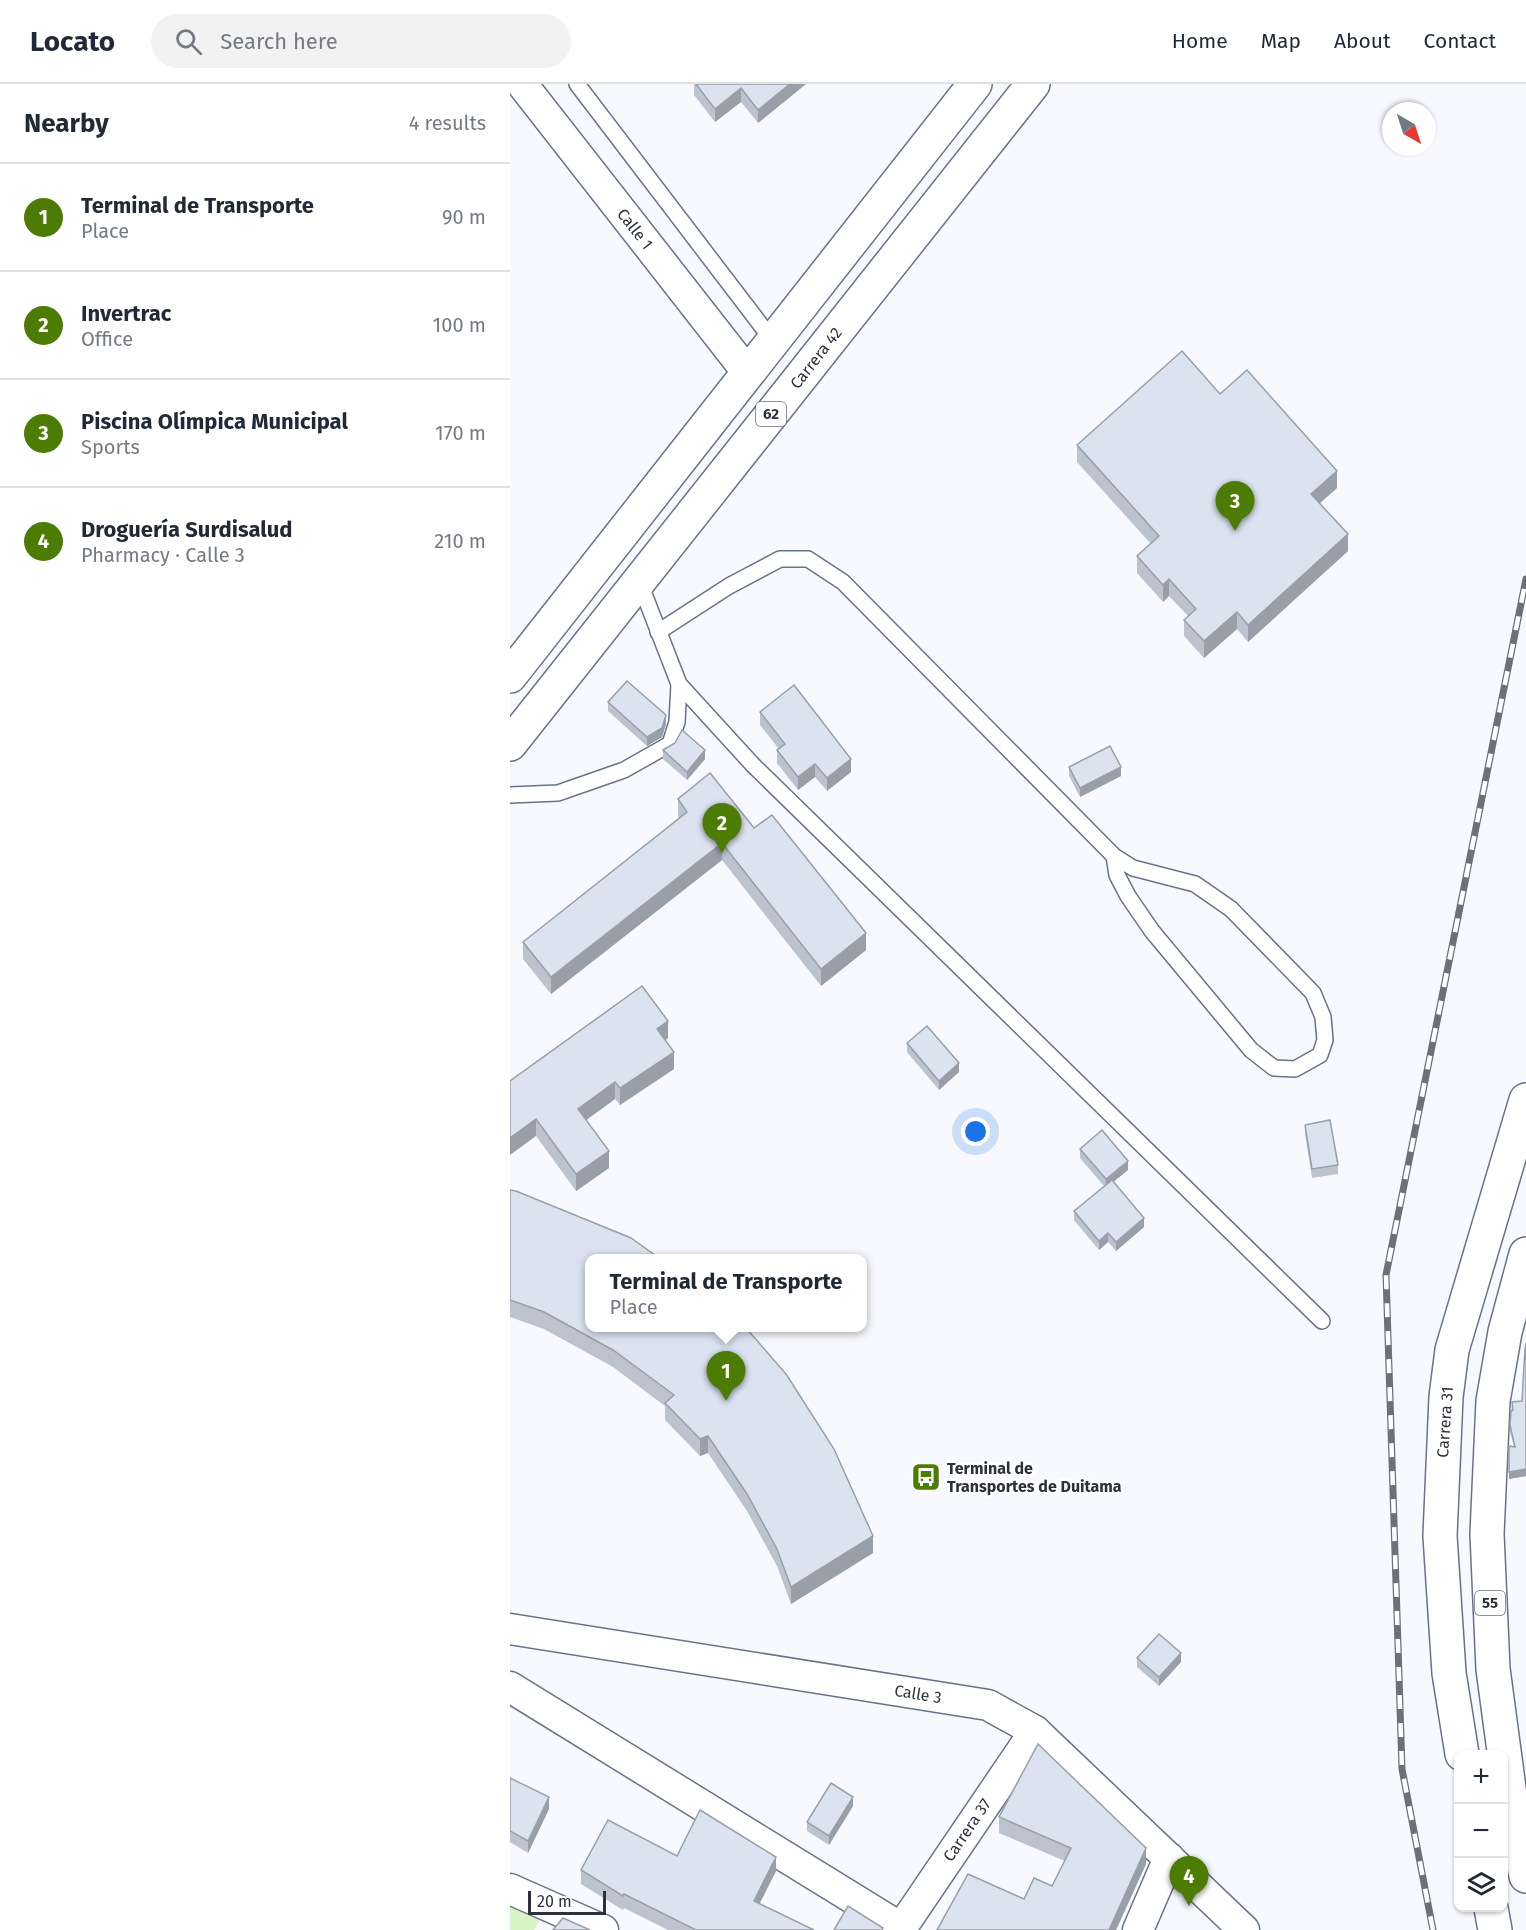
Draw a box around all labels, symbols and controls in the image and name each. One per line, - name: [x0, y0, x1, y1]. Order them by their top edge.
- search box: [151, 14, 571, 68]
- text: Locato: [30, 25, 115, 58]
- icon: search: [172, 25, 205, 58]
- text: Search here: [220, 28, 338, 55]
- text: Home: [1172, 28, 1228, 54]
- text: Map: [1261, 28, 1301, 54]
- text: About: [1334, 28, 1391, 54]
- text: Contact: [1424, 28, 1496, 54]
- north arrow: [1382, 102, 1436, 156]
- text: Nearby: [24, 108, 109, 139]
- text: 4 results: [409, 111, 486, 135]
- text: Terminal de Transporte: [81, 192, 314, 219]
- text: 1: [39, 205, 48, 229]
- text: 90 m: [442, 205, 486, 229]
- street label: Calle 1: [613, 205, 657, 253]
- text: Place: [81, 219, 129, 243]
- text: Invertrac: [81, 300, 171, 327]
- text: 2: [38, 313, 49, 337]
- text: 100 m: [433, 313, 486, 337]
- street label: Carrera 42: [786, 323, 846, 393]
- text: Office: [81, 327, 133, 351]
- road number: 62: [756, 402, 786, 426]
- text: Piscina Olímpica Municipal: [81, 408, 348, 435]
- text: 3: [38, 421, 49, 445]
- text: 170 m: [435, 421, 486, 445]
- text: Sports: [81, 435, 140, 459]
- pin: 3: [1216, 482, 1254, 531]
- text: Droguería Surdisalud: [81, 516, 293, 543]
- text: 4: [38, 529, 49, 553]
- text: 210 m: [434, 529, 486, 553]
- text: Pharmacy · Calle 3: [81, 543, 245, 567]
- pin: 2: [702, 804, 742, 853]
- your location: [961, 1117, 990, 1146]
- popup: [585, 1254, 867, 1332]
- text: Terminal de Transporte: [610, 1268, 842, 1295]
- text: Place: [610, 1295, 658, 1319]
- pin: 1: [706, 1352, 746, 1401]
- street label: Carrera 31: [1433, 1386, 1457, 1458]
- place label: Terminal de Transportes de Duitama: [947, 1459, 1122, 1496]
- bus stop icon: Terminal de Transportes de Duitama: [910, 1461, 942, 1493]
- road number: 55: [1475, 1591, 1505, 1615]
- street label: Calle 3: [893, 1681, 943, 1707]
- map controls: [1454, 1750, 1508, 1912]
- button: +: [1454, 1750, 1508, 1804]
- street label: Carrera 37: [939, 1795, 995, 1865]
- button: −: [1454, 1804, 1508, 1858]
- pin: 4: [1170, 1856, 1208, 1906]
- button: layers: [1454, 1858, 1508, 1912]
- scale bar: [528, 1888, 606, 1916]
- text: 20 m: [537, 1892, 572, 1911]

